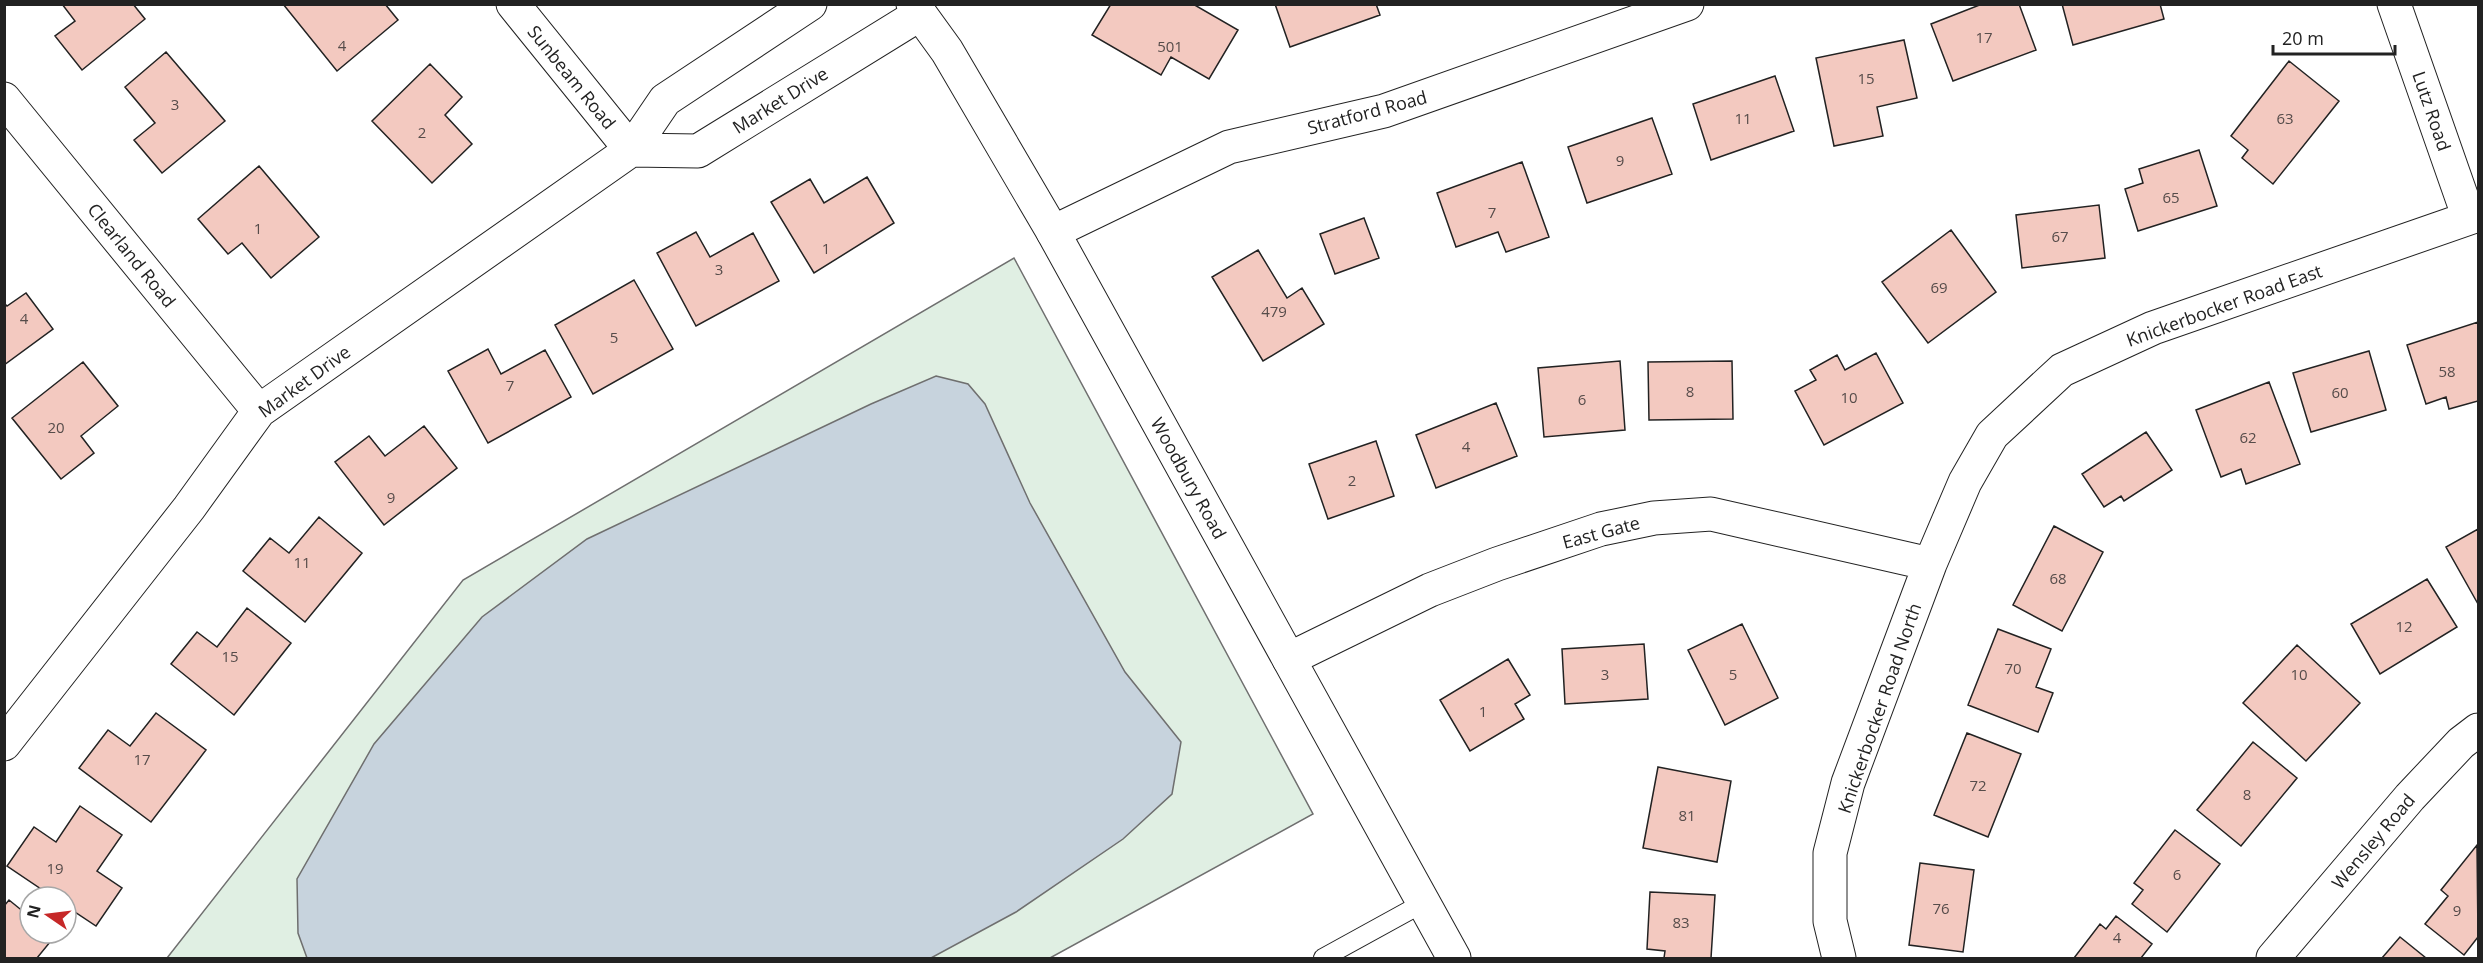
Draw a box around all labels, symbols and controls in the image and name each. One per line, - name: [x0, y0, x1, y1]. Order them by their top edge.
- scale bar: [2273, 18, 2394, 56]
- street label: Sunbeam Road: [523, 20, 621, 134]
- text: 20 m: [2282, 26, 2324, 50]
- house number: 17: [1975, 27, 1993, 47]
- house number: 4: [338, 35, 347, 55]
- house number: 501: [1157, 36, 1183, 56]
- street label: Market Drive: [728, 61, 832, 139]
- house number: 15: [1857, 68, 1875, 88]
- street label: Lutz Road: [2407, 68, 2457, 154]
- street label: Stratford Road: [1305, 84, 1429, 140]
- house number: 3: [171, 94, 179, 114]
- house number: 11: [1734, 108, 1752, 128]
- house number: 63: [2276, 108, 2294, 128]
- house number: 2: [418, 122, 426, 142]
- house number: 9: [1616, 150, 1624, 170]
- house number: 65: [2162, 187, 2180, 207]
- street label: Clearland Road: [83, 198, 181, 312]
- house number: 7: [1488, 202, 1496, 222]
- house number: 1: [254, 218, 262, 238]
- house number: 67: [2051, 226, 2069, 246]
- house number: 1: [822, 238, 830, 258]
- street label: Knickerbocker Road East: [2123, 258, 2325, 352]
- house number: 3: [715, 259, 723, 279]
- house number: 69: [1930, 277, 1948, 297]
- house number: 479: [1261, 301, 1287, 321]
- house number: 4: [20, 308, 29, 328]
- house number: 5: [610, 327, 618, 347]
- street label: Market Drive: [253, 339, 355, 423]
- house number: 58: [2438, 361, 2456, 381]
- house number: 7: [506, 375, 514, 395]
- house number: 8: [1686, 381, 1694, 401]
- house number: 60: [2331, 382, 2349, 402]
- house number: 10: [1840, 387, 1858, 407]
- house number: 6: [1578, 389, 1586, 409]
- street label: Woodbury Road: [1146, 413, 1232, 543]
- house number: 20: [47, 417, 65, 437]
- house number: 62: [2239, 427, 2257, 447]
- house number: 4: [1462, 436, 1471, 456]
- house number: 2: [1348, 470, 1356, 490]
- house number: 9: [387, 487, 395, 507]
- street label: East Gate: [1560, 510, 1642, 554]
- house number: 11: [293, 552, 311, 572]
- house number: 68: [2049, 568, 2067, 588]
- street label: Knickerbocker Road North: [1832, 600, 1926, 816]
- house number: 12: [2395, 616, 2413, 636]
- house number: 15: [221, 646, 239, 666]
- house number: 70: [2004, 658, 2022, 678]
- house number: 3: [1601, 664, 1609, 684]
- house number: 5: [1729, 664, 1737, 684]
- house number: 10: [2290, 664, 2308, 684]
- house number: 1: [1479, 701, 1487, 721]
- house number: 17: [133, 749, 151, 769]
- house number: 72: [1969, 775, 1987, 795]
- house number: 8: [2243, 784, 2251, 804]
- street label: Wensley Road: [2326, 788, 2420, 894]
- house number: 81: [1678, 805, 1696, 825]
- house number: 19: [46, 858, 64, 878]
- house number: 6: [2173, 864, 2181, 884]
- north arrow: [18, 885, 78, 945]
- house number: 76: [1932, 898, 1950, 918]
- house number: 9: [2453, 900, 2461, 920]
- text: N: [21, 902, 46, 920]
- house number: 83: [1672, 912, 1690, 932]
- house number: 4: [2113, 927, 2122, 947]

